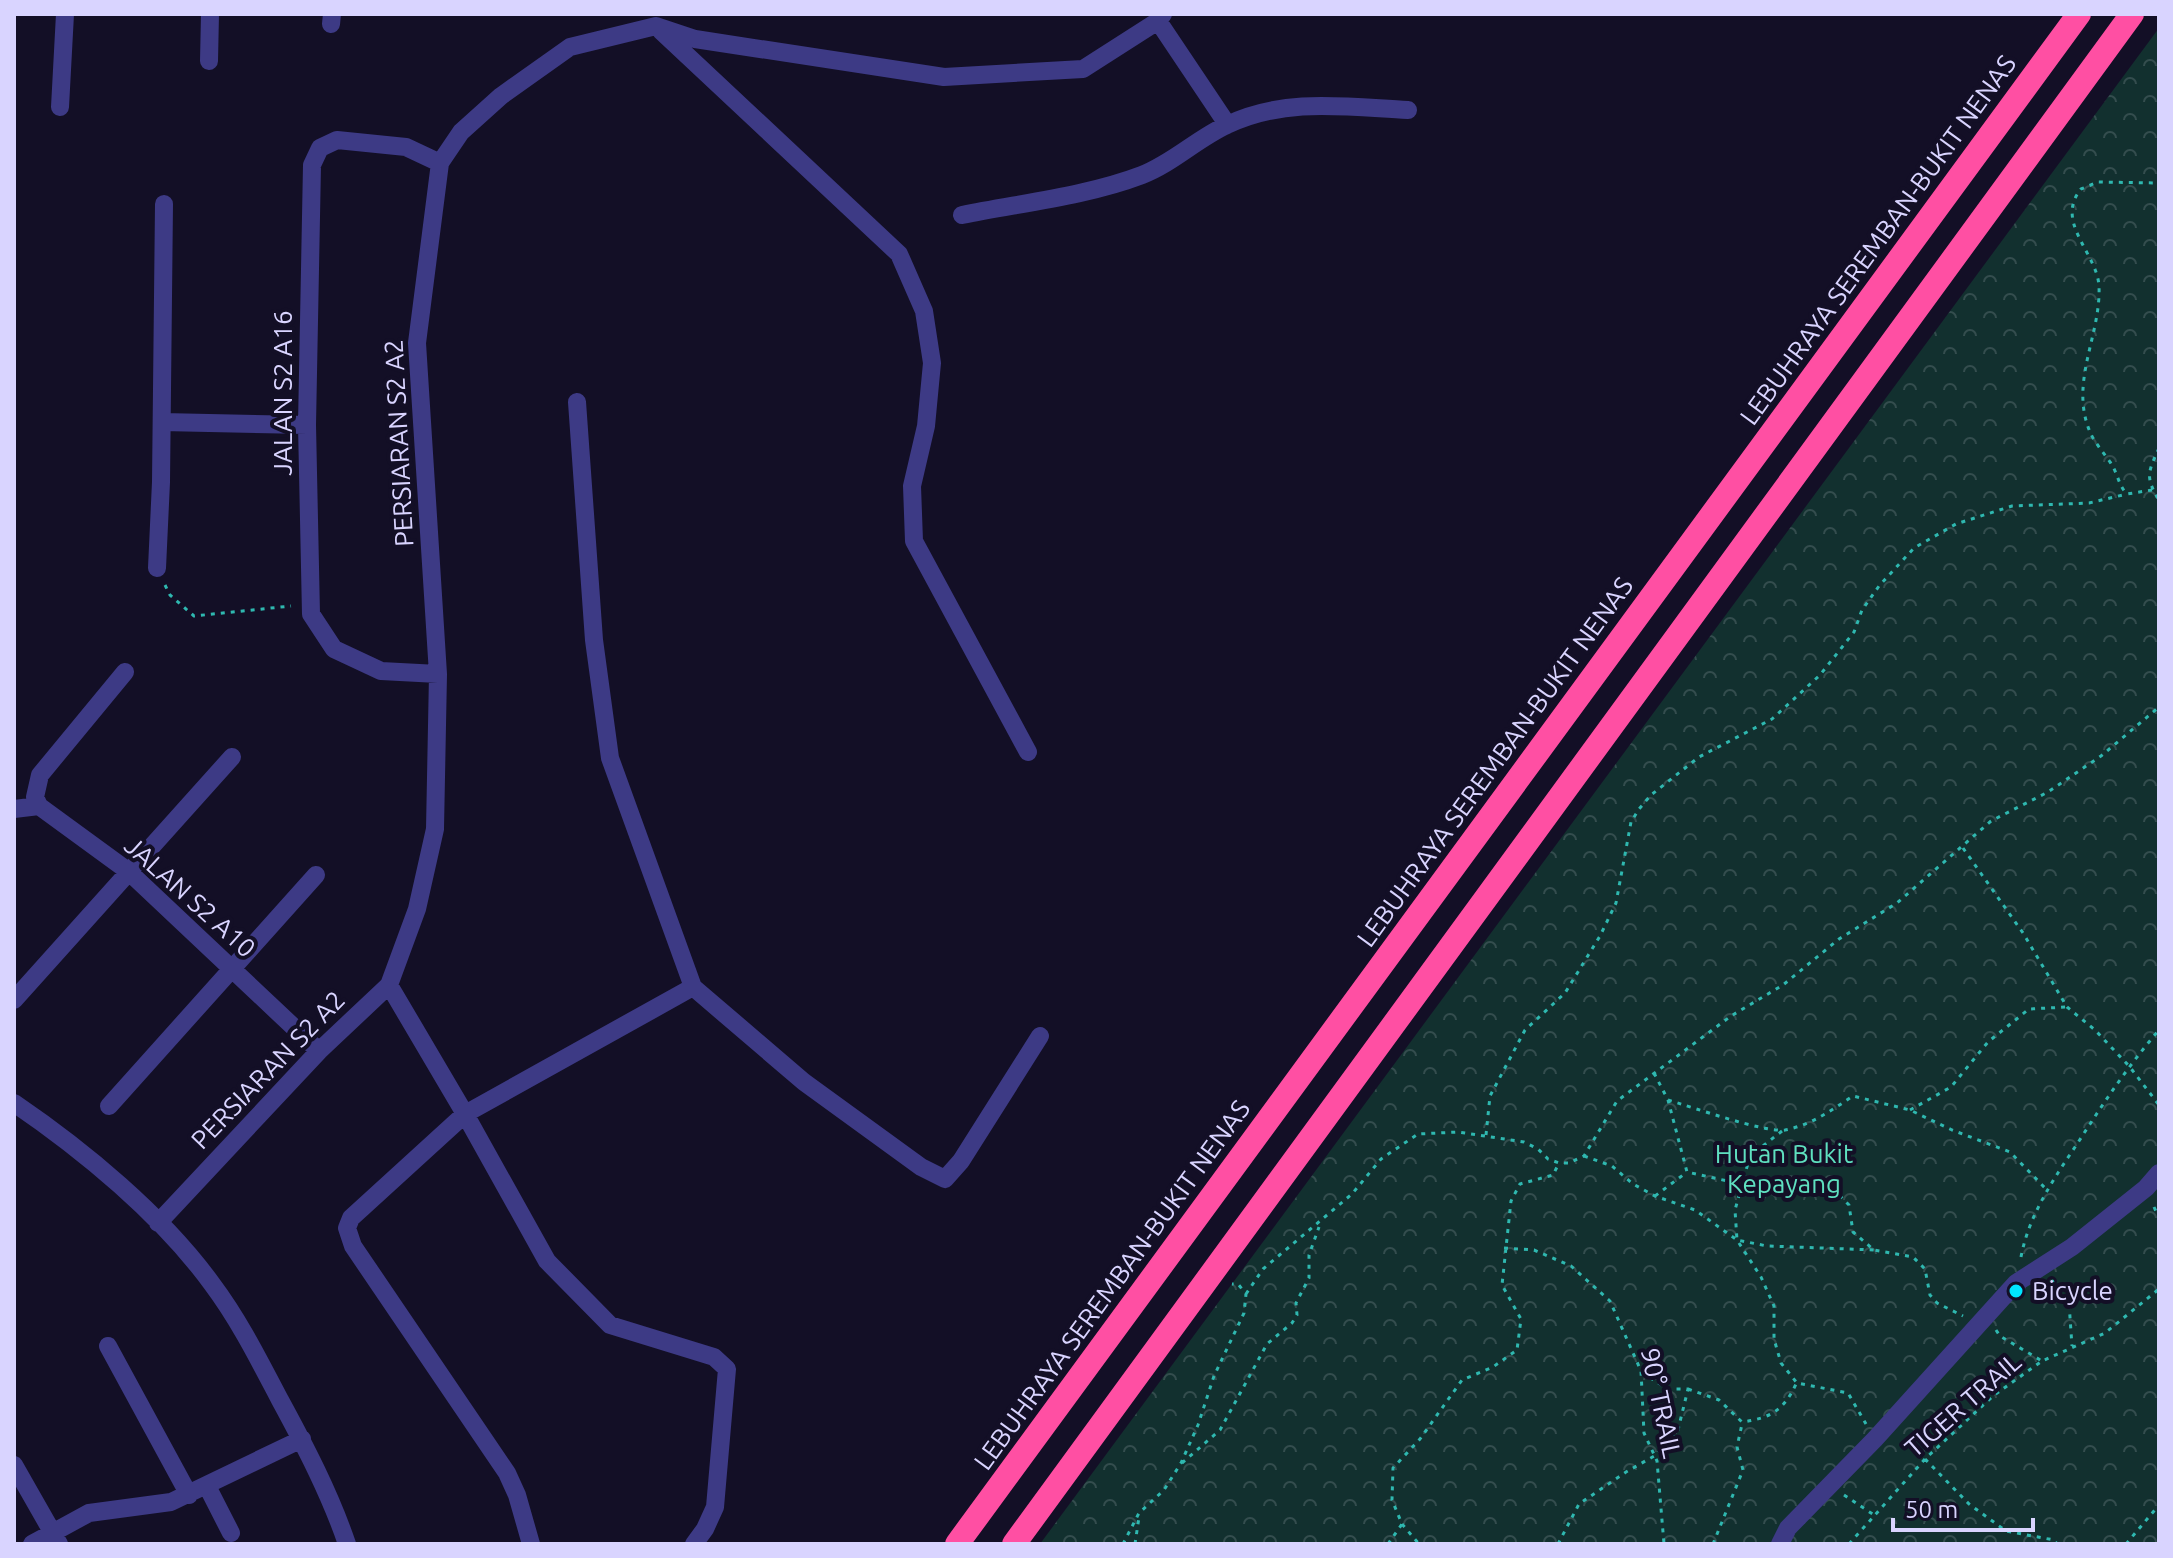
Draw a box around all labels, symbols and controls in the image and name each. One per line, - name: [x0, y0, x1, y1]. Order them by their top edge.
- street label: LEBUHRAYA SEREMBAN-BUKIT NENAS: [1734, 49, 2021, 430]
- street label: JALAN S2 A16: [268, 310, 297, 476]
- street label: PERSIARAN S2 A2: [379, 339, 418, 548]
- street label: LEBUHRAYA SEREMBAN-BUKIT NENAS: [1351, 571, 1638, 952]
- street label: JALAN S2 A10: [119, 830, 262, 963]
- street label: PERSIARAN S2 A2: [185, 985, 350, 1154]
- street label: LEBUHRAYA SEREMBAN-BUKIT NENAS: [968, 1094, 1255, 1475]
- park label: Hutan Bukit Kepayang: [1715, 1139, 1853, 1198]
- place label: Bicycle: [2032, 1276, 2113, 1305]
- marker: Bicycle: [2007, 1282, 2025, 1300]
- street label: 90° TRAIL: [1636, 1345, 1687, 1461]
- street label: TIGER TRAIL: [1899, 1347, 2026, 1463]
- scale bar: [1893, 1482, 2033, 1532]
- text: 50 m: [1905, 1496, 1958, 1523]

